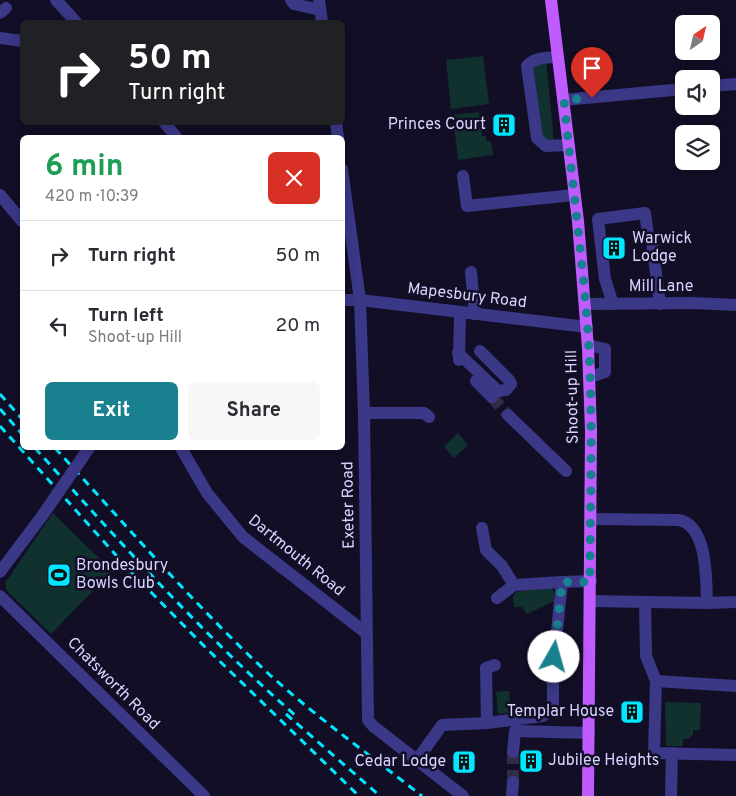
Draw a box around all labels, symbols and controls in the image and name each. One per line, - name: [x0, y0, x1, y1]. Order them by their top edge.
- north arrow: [675, 15, 720, 60]
- map controls: [675, 15, 720, 170]
- text: 50 m: [128, 37, 212, 81]
- icon: right: [45, 40, 110, 105]
- pin: [571, 47, 613, 98]
- icon: arrive: [578, 54, 606, 82]
- button: sound: [675, 70, 720, 115]
- text: Turn right: [128, 80, 225, 107]
- building icon: Princes Court: [491, 112, 517, 138]
- place label: Princes Court: [388, 115, 486, 135]
- button: layers: [675, 125, 720, 170]
- text: 6 min: [45, 149, 123, 186]
- button: close: [268, 152, 320, 204]
- text: 420 m · 10:39: [45, 187, 139, 207]
- place label: Warwick Lodge: [632, 229, 692, 267]
- building icon: Warwick Lodge: [601, 235, 627, 261]
- icon: right: [45, 242, 73, 270]
- text: Turn right: [88, 244, 176, 268]
- text: 50 m: [275, 244, 320, 268]
- street label: Mill Lane: [629, 277, 693, 297]
- street label: Mapesbury Road: [406, 279, 528, 313]
- text: Turn left: [88, 304, 164, 328]
- icon: left: [45, 312, 73, 340]
- text: 20 m: [276, 314, 320, 338]
- text: Shoot-up Hill: [88, 328, 182, 348]
- street label: Shoot-up Hill: [562, 350, 584, 444]
- button: Exit: [45, 382, 178, 440]
- button: Share: [188, 382, 320, 440]
- street label: Exeter Road: [338, 461, 360, 549]
- street label: Dartmouth Road: [244, 511, 348, 601]
- place label: Brondesbury Bowls Club: [76, 556, 168, 594]
- sports icon: Brondesbury Bowls Club: [46, 562, 72, 588]
- position arrow: [527, 630, 579, 682]
- street label: Chatsworth Road: [62, 633, 164, 735]
- building icon: Templar House: [619, 699, 645, 725]
- place label: Templar House: [507, 702, 614, 722]
- building icon: Jubilee Heights: [518, 748, 544, 774]
- building icon: Cedar Lodge: [451, 749, 477, 775]
- place label: Jubilee Heights: [548, 751, 659, 771]
- place label: Cedar Lodge: [354, 752, 446, 772]

